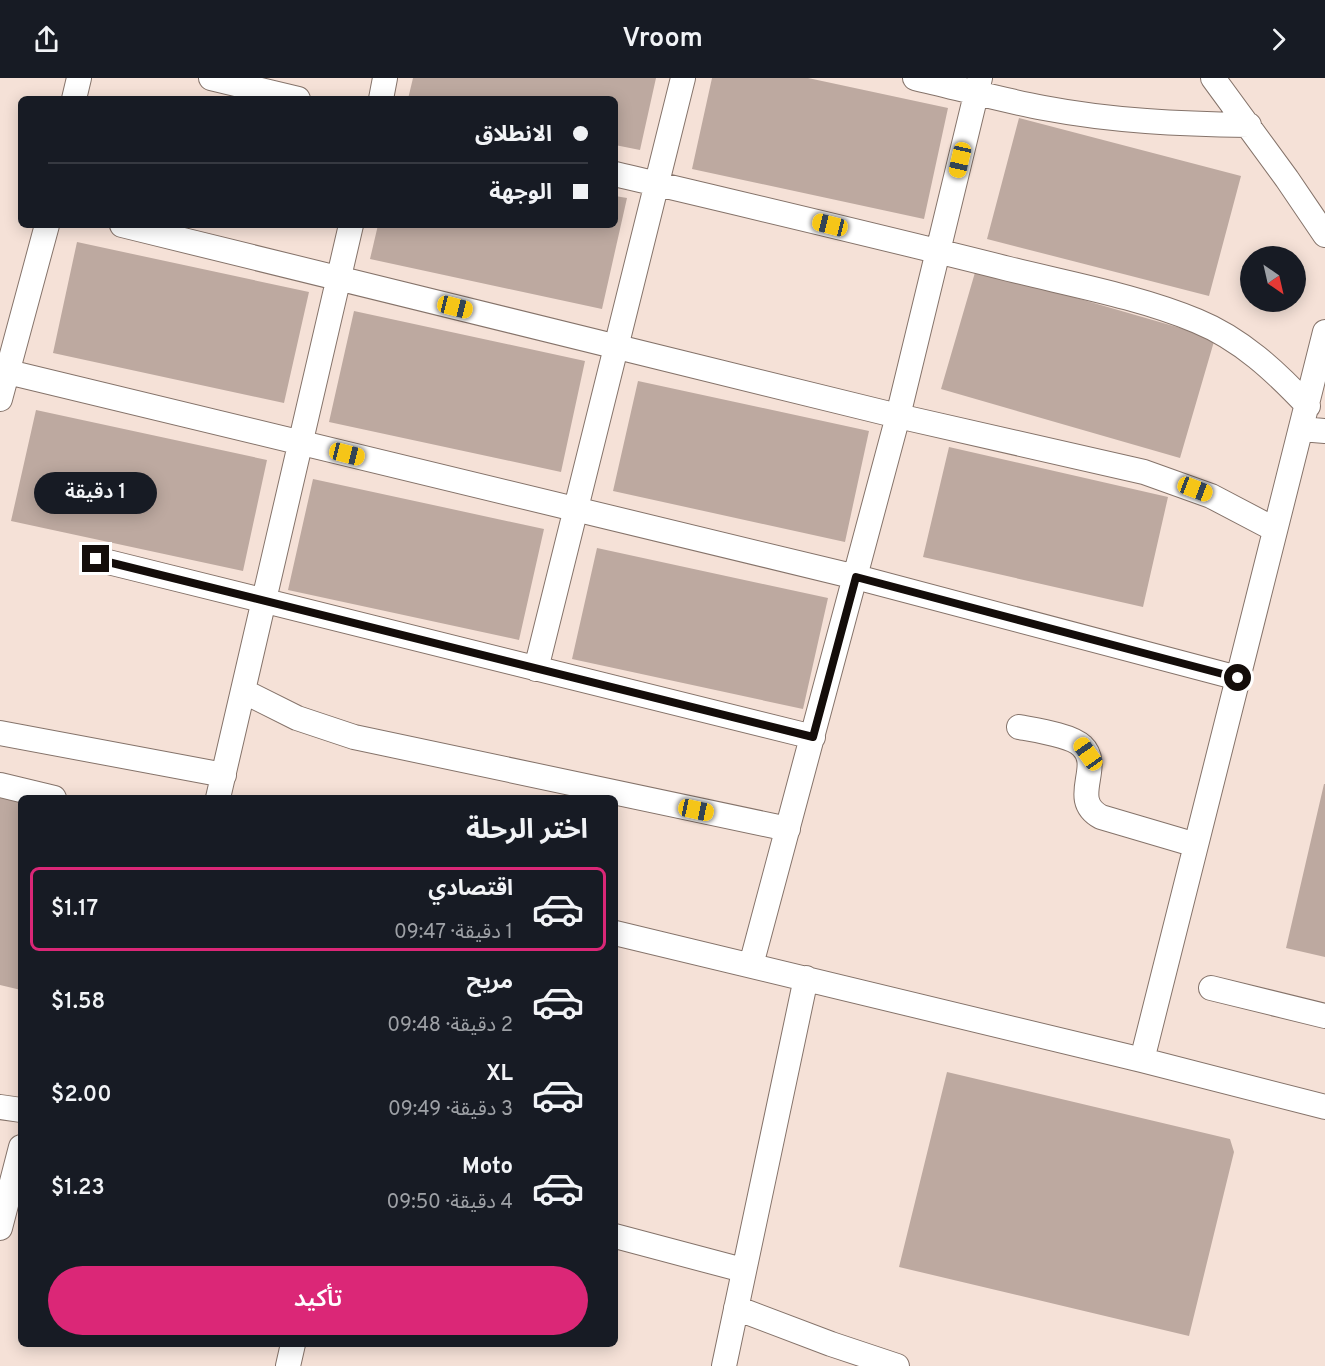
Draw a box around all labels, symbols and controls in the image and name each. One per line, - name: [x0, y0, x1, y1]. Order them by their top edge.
- text: Vroom: [622, 22, 703, 56]
- icon: share: [30, 23, 63, 56]
- icon: forward: [1262, 23, 1295, 56]
- text: الانطلاق: [475, 122, 552, 149]
- car: [947, 140, 973, 180]
- text: الوجهة: [489, 180, 552, 207]
- car: [810, 212, 850, 238]
- north arrow: [1240, 246, 1306, 312]
- map controls: [1240, 246, 1306, 312]
- car: [435, 294, 475, 320]
- car: [327, 441, 367, 467]
- callout: 1 دقيقة: [34, 472, 158, 514]
- car: [1175, 474, 1215, 504]
- text: 1 دقيقة: [65, 480, 126, 506]
- route end: [82, 545, 109, 572]
- route start: [1224, 664, 1251, 691]
- car: [1070, 734, 1106, 774]
- car: [677, 797, 715, 823]
- text: اختر الرحلة: [466, 814, 588, 848]
- text: اقتصادي: [428, 876, 513, 903]
- icon: car: [531, 882, 585, 936]
- text: $1.17: [51, 896, 98, 923]
- text: 1 دقيقة · 09:47: [394, 920, 513, 946]
- text: مريح: [467, 969, 513, 996]
- icon: car: [531, 975, 585, 1029]
- text: $1.58: [51, 989, 105, 1016]
- text: 2 دقيقة · 09:48: [387, 1013, 513, 1039]
- text: XL: [486, 1061, 513, 1088]
- icon: car: [531, 1068, 585, 1122]
- text: $2.00: [51, 1082, 112, 1109]
- text: 3 دقيقة · 09:49: [388, 1097, 513, 1123]
- text: Moto: [462, 1154, 513, 1181]
- icon: car: [531, 1161, 585, 1215]
- text: $1.23: [51, 1175, 105, 1202]
- text: 4 دقيقة · 09:50: [386, 1190, 513, 1216]
- button: تأكيد: [48, 1266, 588, 1335]

